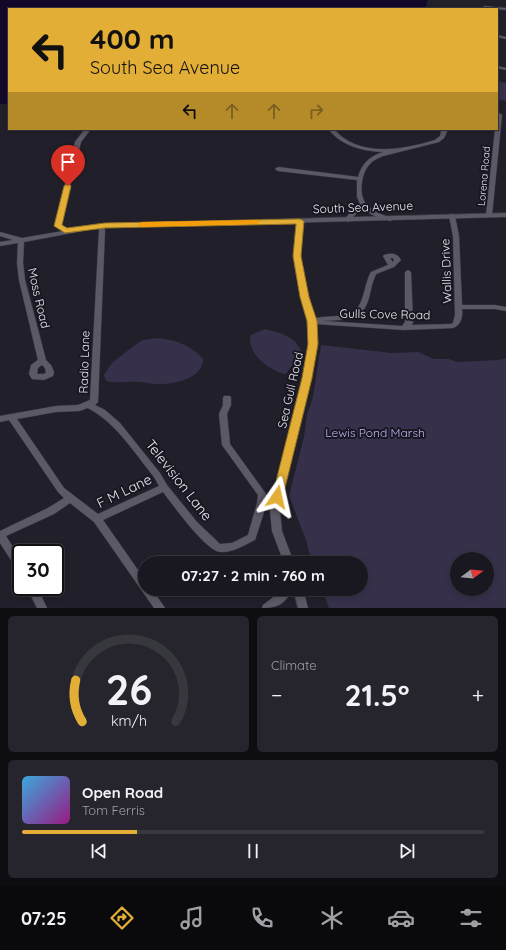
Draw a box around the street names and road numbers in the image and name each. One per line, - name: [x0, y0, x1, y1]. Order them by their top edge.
- street label: Lorena Road: [475, 146, 493, 206]
- street label: South Sea Avenue: [313, 198, 414, 216]
- street label: Wallis Drive: [437, 238, 455, 304]
- street label: Moss Road: [25, 266, 53, 330]
- street label: Gulls Cove Road: [340, 306, 430, 322]
- street label: Radio Lane: [75, 330, 93, 394]
- street label: Sea Gull Road: [274, 350, 306, 430]
- street label: Television Lane: [142, 436, 216, 524]
- street label: F M Lane: [93, 470, 155, 512]

